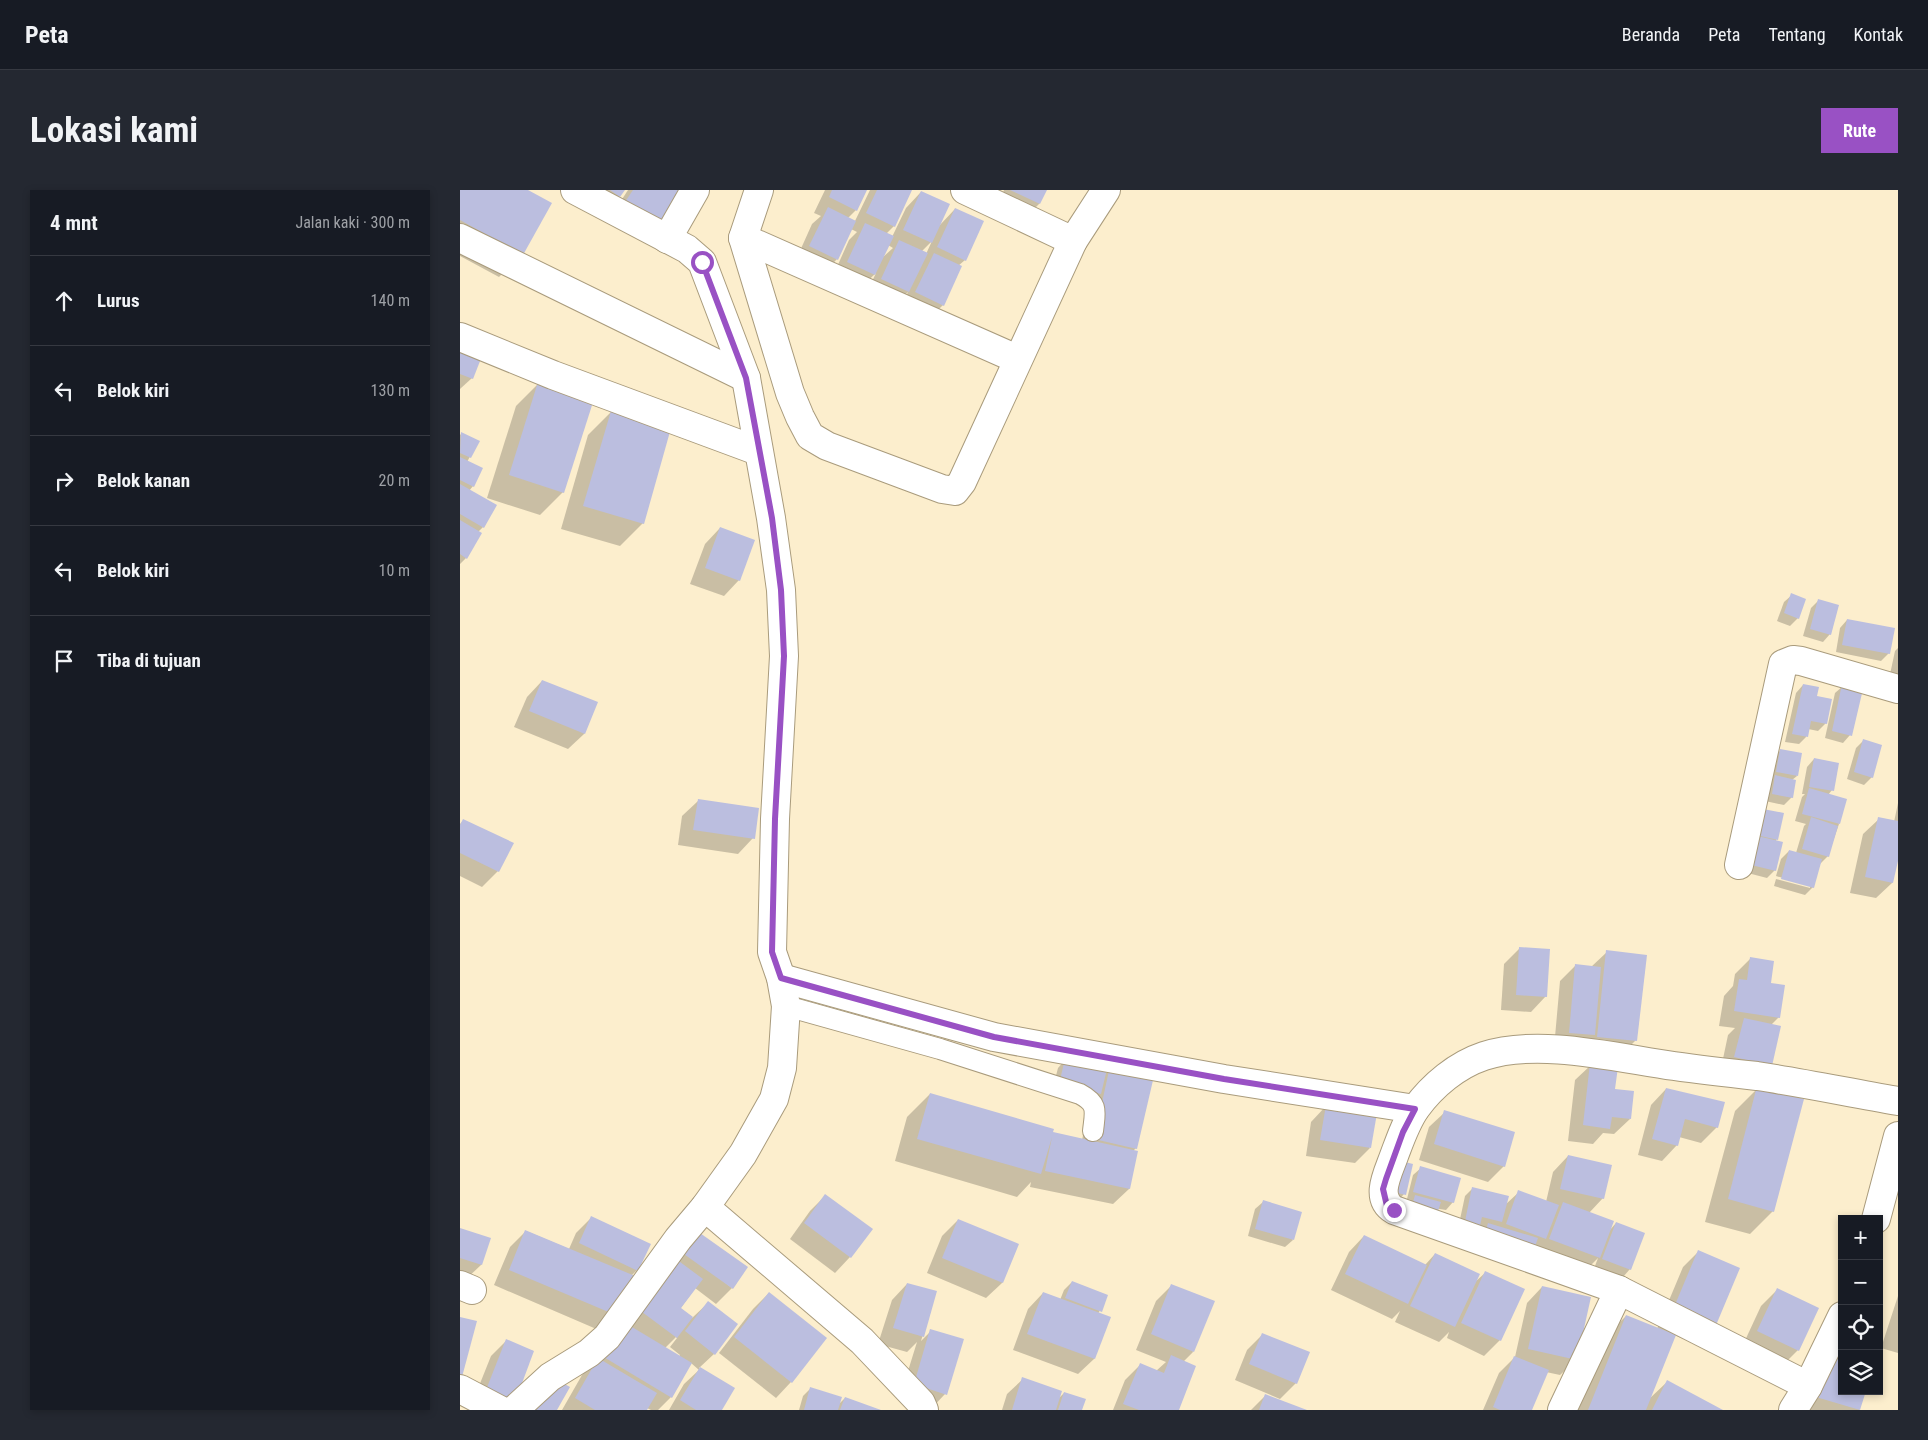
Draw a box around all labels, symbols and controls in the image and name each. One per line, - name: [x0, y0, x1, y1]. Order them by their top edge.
- text: Peta: [25, 21, 69, 49]
- text: Beranda: [1622, 24, 1680, 45]
- text: Peta: [1708, 24, 1740, 45]
- text: Tentang: [1768, 24, 1826, 45]
- text: Kontak: [1854, 24, 1903, 45]
- button: Rute: [1821, 108, 1898, 153]
- text: Lokasi kami: [30, 110, 198, 151]
- text: 4 mnt: [50, 211, 98, 235]
- text: Jalan kaki · 300 m: [295, 213, 410, 232]
- route start: [691, 251, 714, 274]
- icon: ahead: [50, 287, 78, 315]
- text: Lurus: [97, 289, 140, 312]
- text: 140 m: [371, 291, 410, 310]
- icon: left: [50, 377, 78, 405]
- text: Belok kiri: [97, 379, 169, 402]
- text: 130 m: [371, 381, 410, 400]
- icon: right: [50, 467, 78, 495]
- text: Belok kanan: [97, 469, 190, 492]
- text: 20 m: [378, 471, 410, 490]
- icon: left: [50, 557, 78, 585]
- text: Belok kiri: [97, 559, 169, 582]
- text: 10 m: [378, 561, 410, 580]
- icon: arrive: [50, 647, 78, 675]
- text: Tiba di tujuan: [97, 649, 201, 672]
- route end: [1383, 1199, 1406, 1222]
- map controls: [1838, 1215, 1883, 1395]
- button: +: [1838, 1215, 1883, 1260]
- button: −: [1838, 1260, 1883, 1305]
- button: locate: [1838, 1305, 1883, 1350]
- button: layers: [1838, 1350, 1883, 1395]

